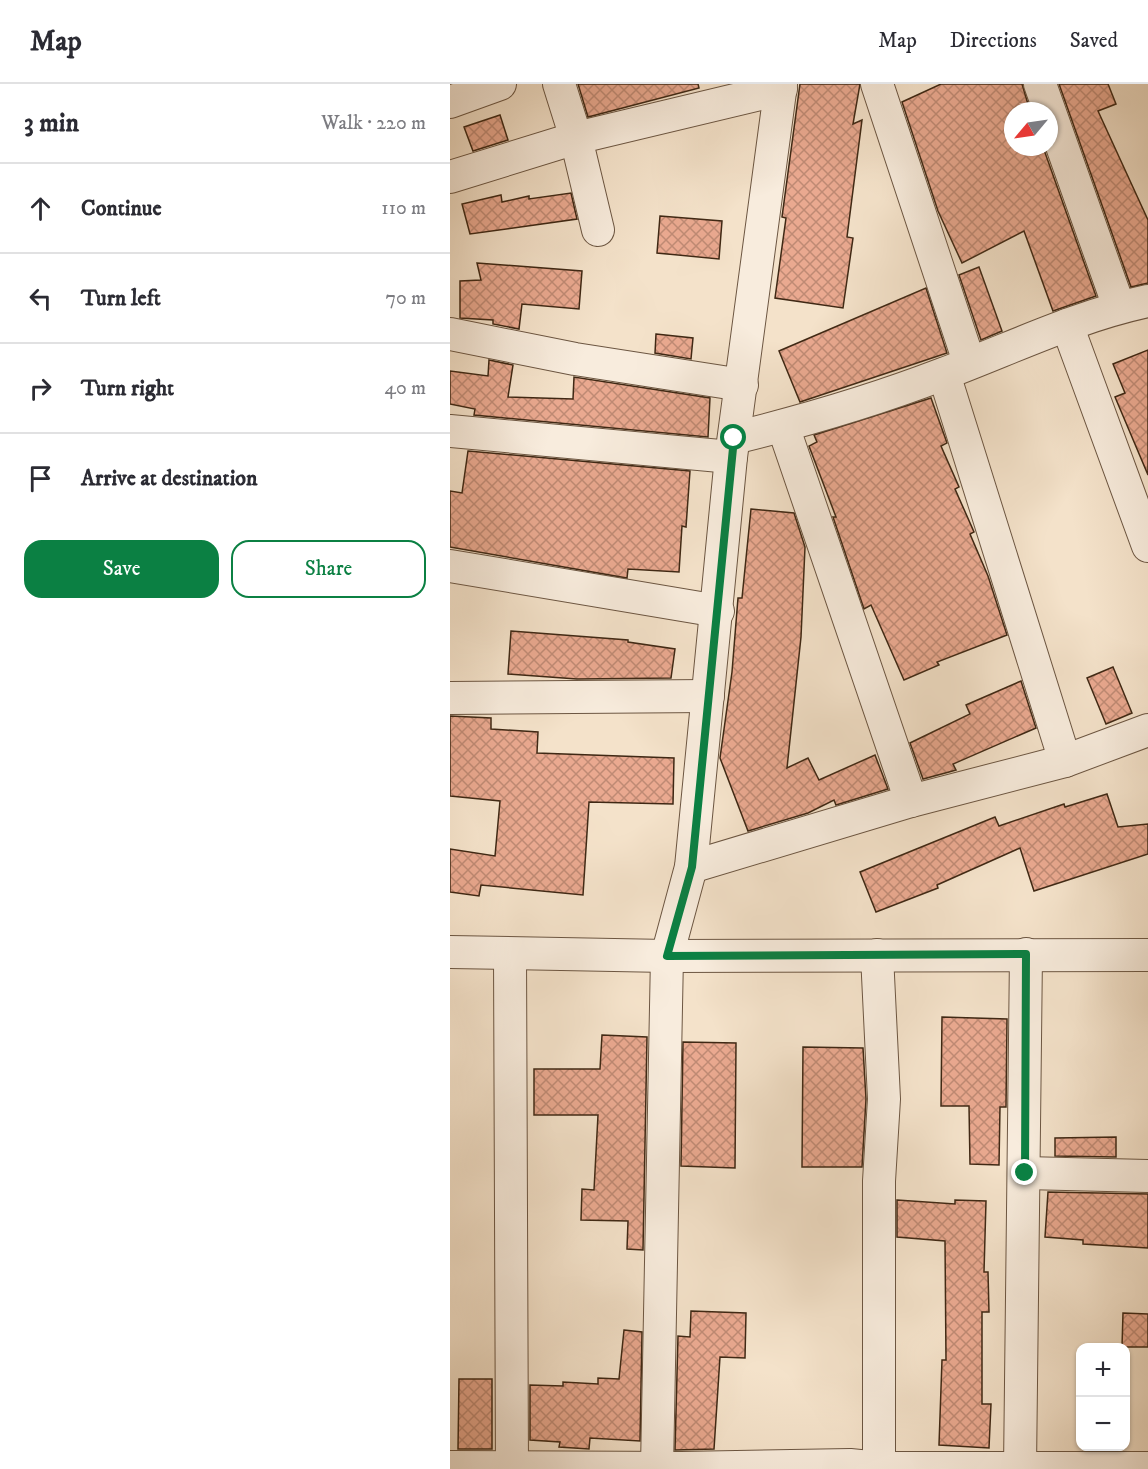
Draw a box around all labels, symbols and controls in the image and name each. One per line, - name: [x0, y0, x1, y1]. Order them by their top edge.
- text: Map: [30, 24, 82, 59]
- text: Map: [878, 28, 917, 54]
- text: Directions: [950, 28, 1037, 54]
- text: Saved: [1070, 28, 1118, 54]
- north arrow: [1004, 102, 1058, 156]
- text: 3 min: [24, 107, 79, 140]
- text: Walk · 220 m: [321, 111, 426, 136]
- icon: ahead: [24, 192, 57, 225]
- text: Continue: [81, 195, 162, 222]
- text: 110 m: [381, 196, 426, 221]
- icon: left: [24, 282, 57, 315]
- text: Turn left: [81, 285, 161, 312]
- text: 70 m: [385, 286, 426, 311]
- icon: right: [24, 372, 57, 405]
- text: Turn right: [81, 375, 174, 402]
- text: 40 m: [384, 376, 426, 401]
- route start: [720, 424, 746, 450]
- icon: arrive: [24, 462, 57, 495]
- text: Arrive at destination: [81, 465, 258, 492]
- button: Save: [24, 540, 219, 598]
- button: Share: [231, 540, 426, 598]
- route end: [1011, 1159, 1037, 1185]
- map controls: [1076, 1343, 1130, 1451]
- button: +: [1076, 1343, 1130, 1397]
- button: −: [1076, 1397, 1130, 1451]

